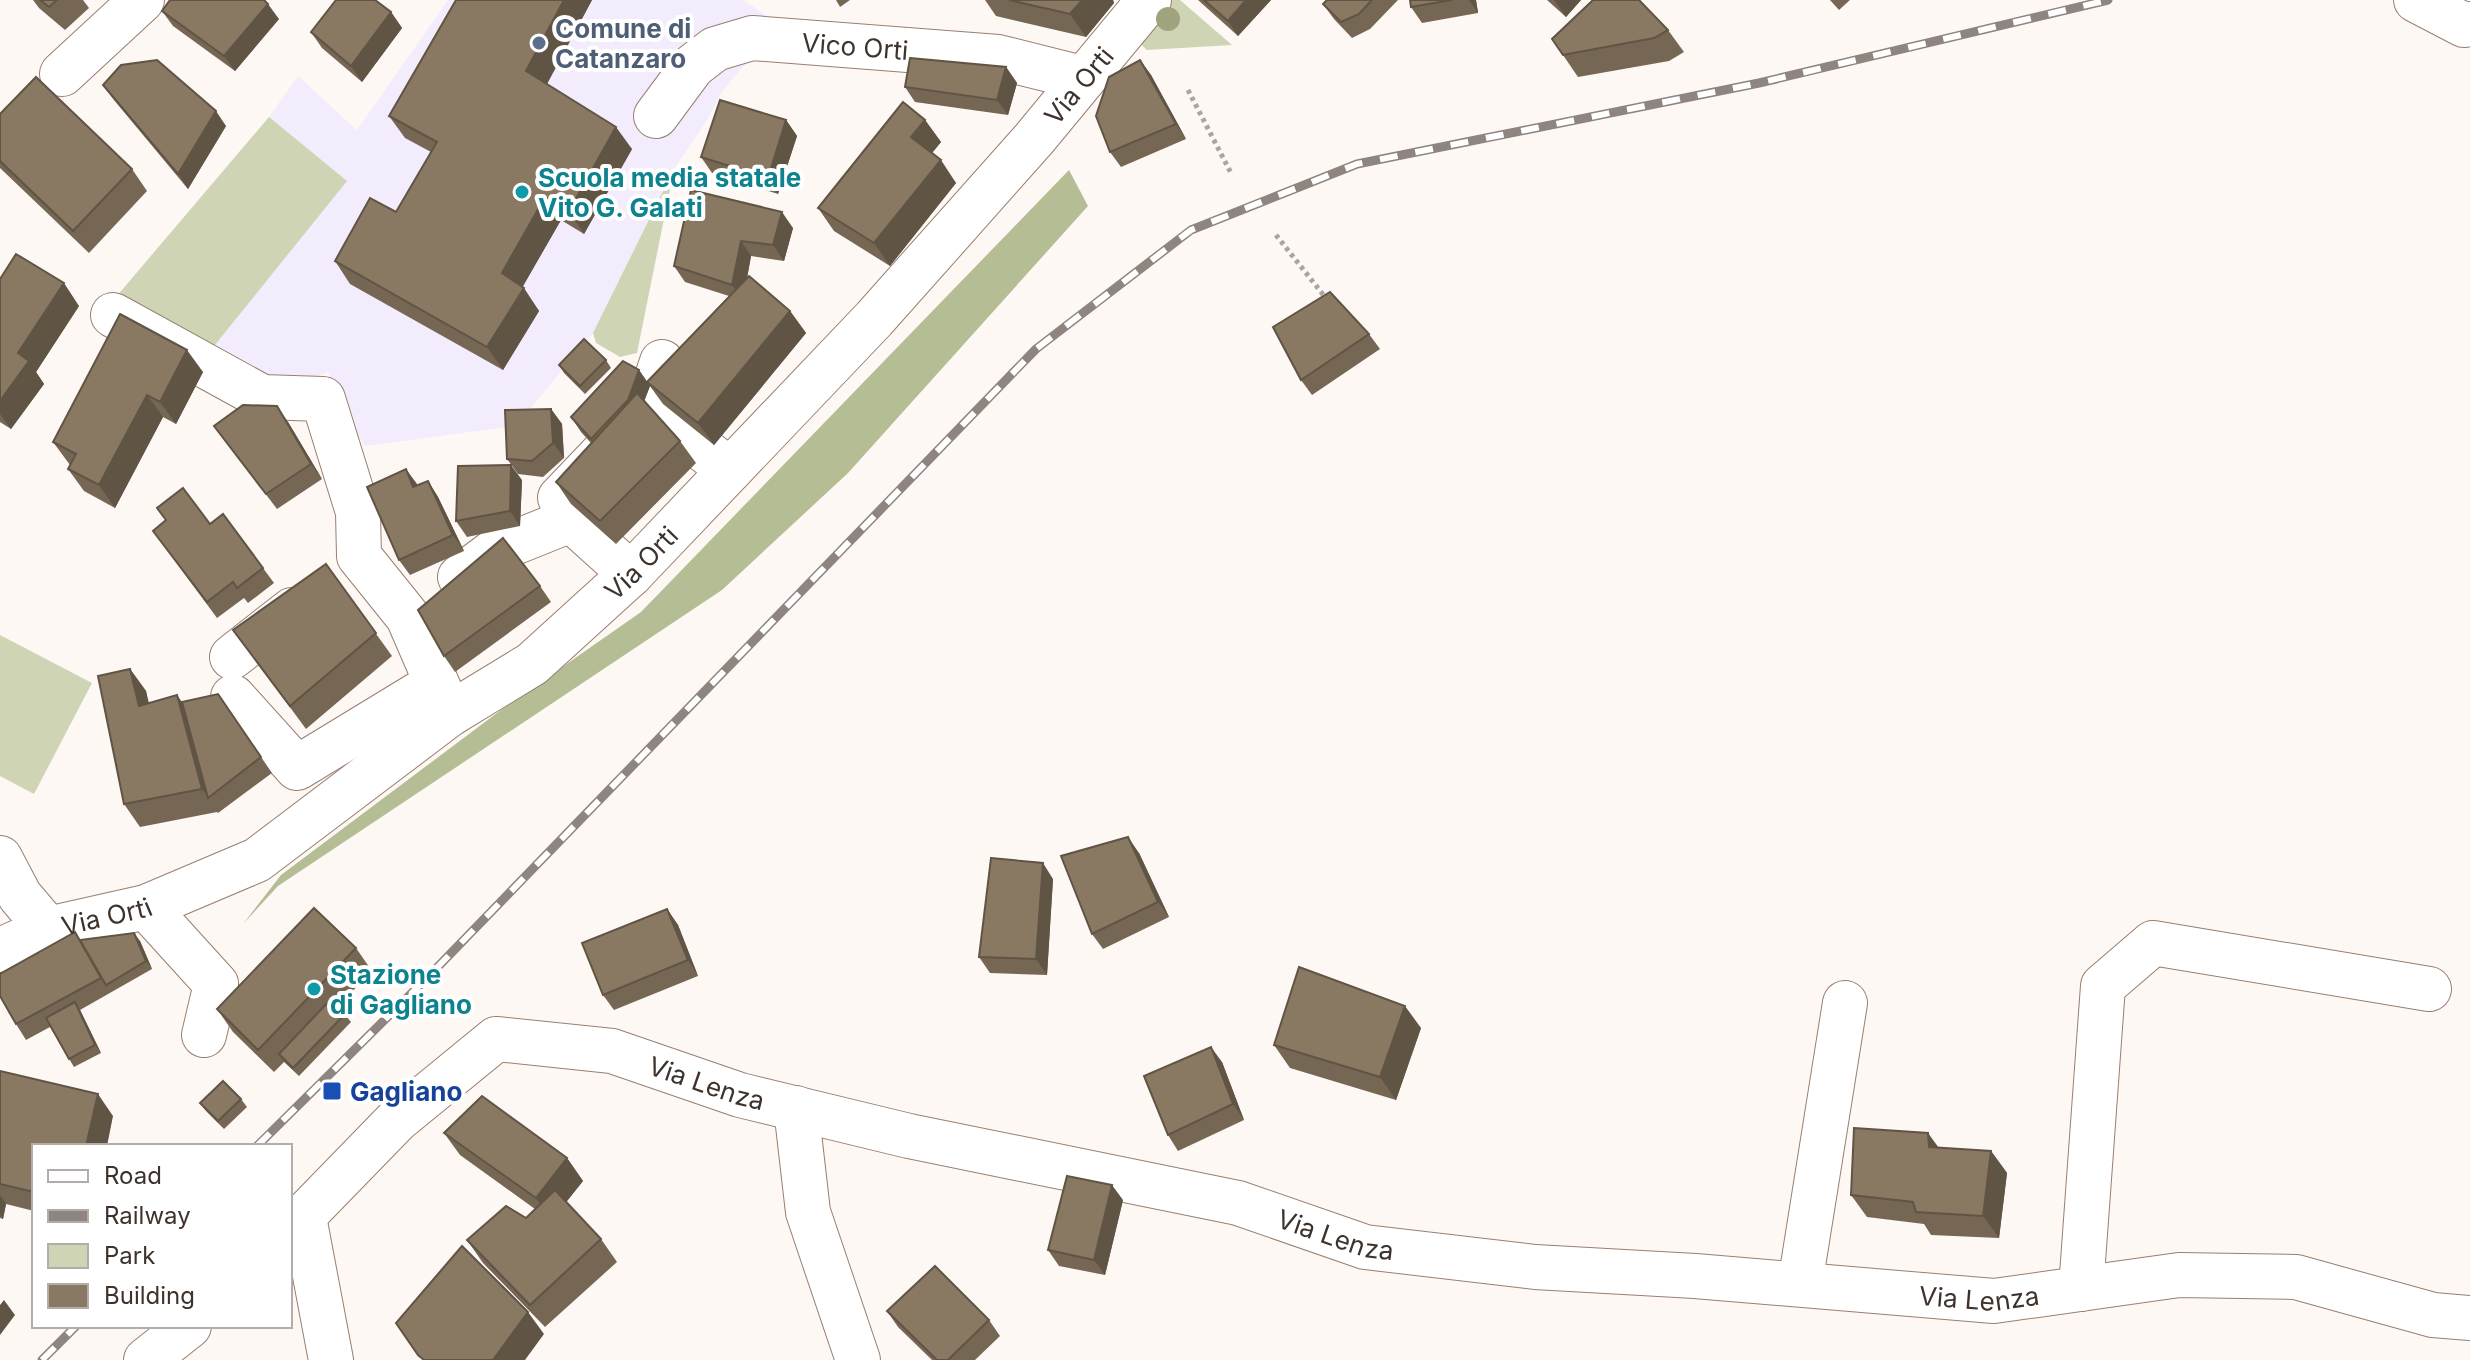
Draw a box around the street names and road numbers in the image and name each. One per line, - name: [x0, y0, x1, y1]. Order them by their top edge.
- street label: Vico Orti: [801, 26, 910, 66]
- street label: Via Orti: [1037, 40, 1119, 130]
- street label: Via Orti: [598, 520, 684, 606]
- street label: Via Orti: [58, 891, 156, 941]
- street label: Via Lenza: [645, 1049, 768, 1116]
- street label: Via Lenza: [1273, 1202, 1395, 1266]
- street label: Via Lenza: [1918, 1279, 2041, 1317]

